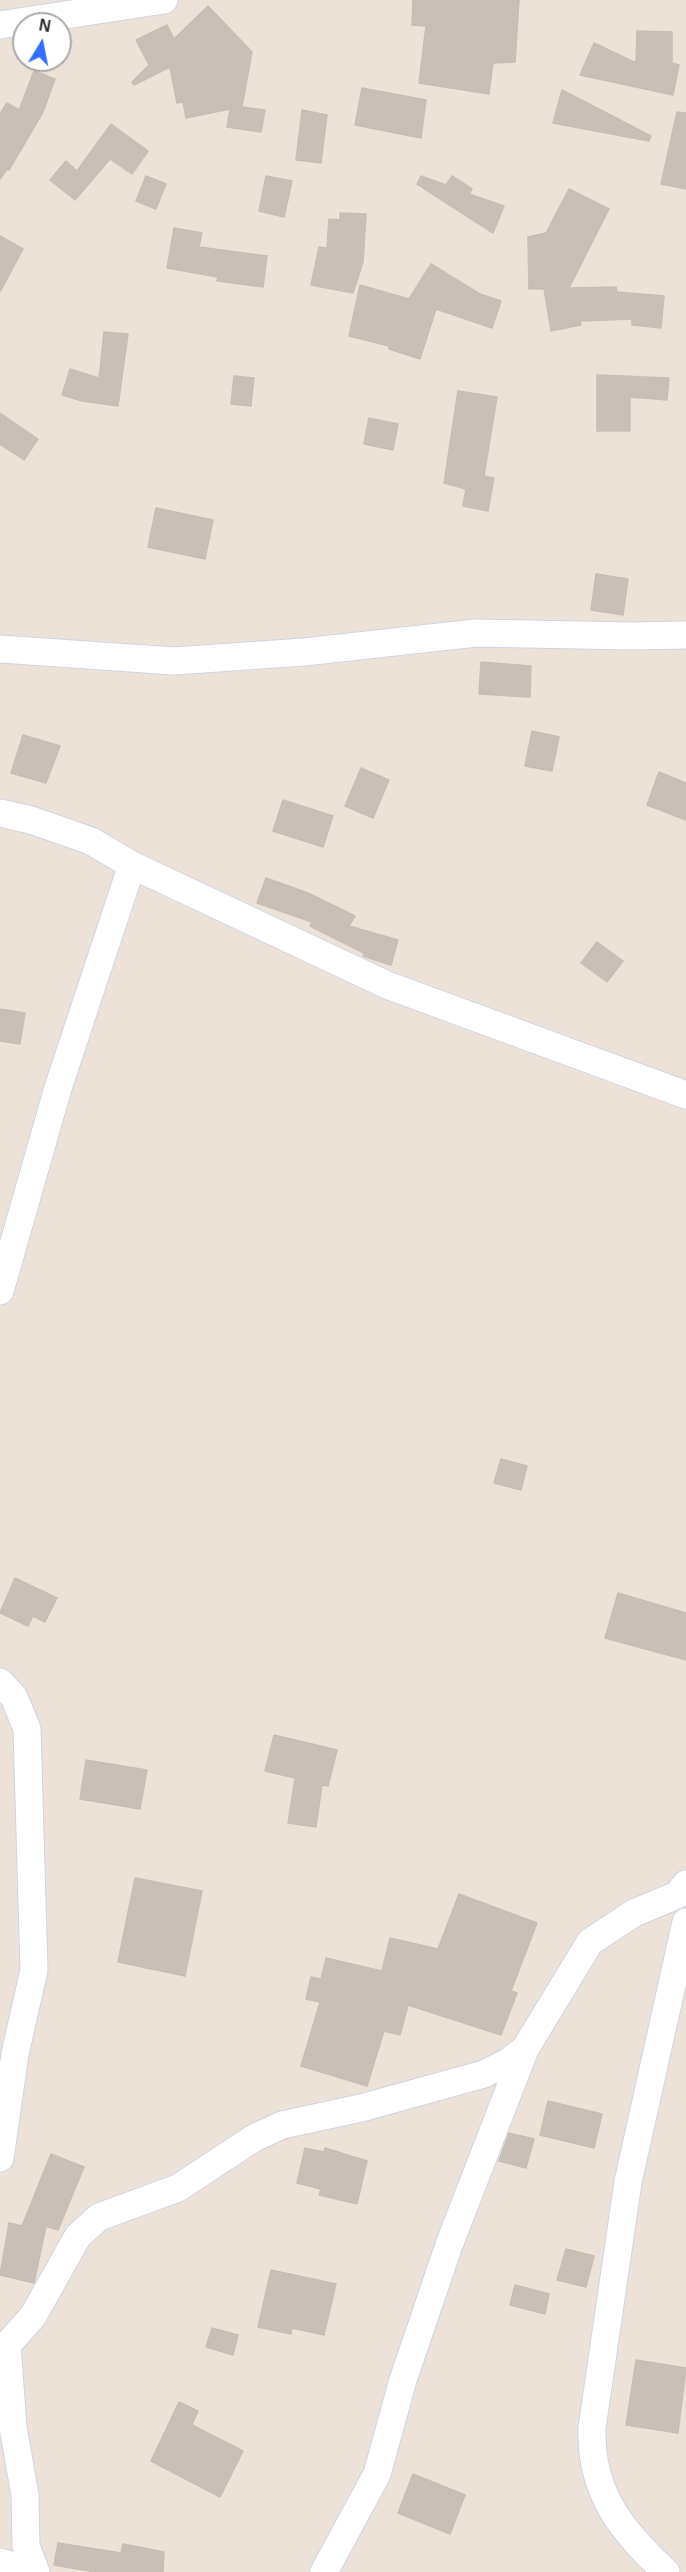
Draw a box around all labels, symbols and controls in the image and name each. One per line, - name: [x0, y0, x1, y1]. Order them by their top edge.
- north arrow: [12, 12, 72, 72]
- text: N: [38, 16, 52, 35]

